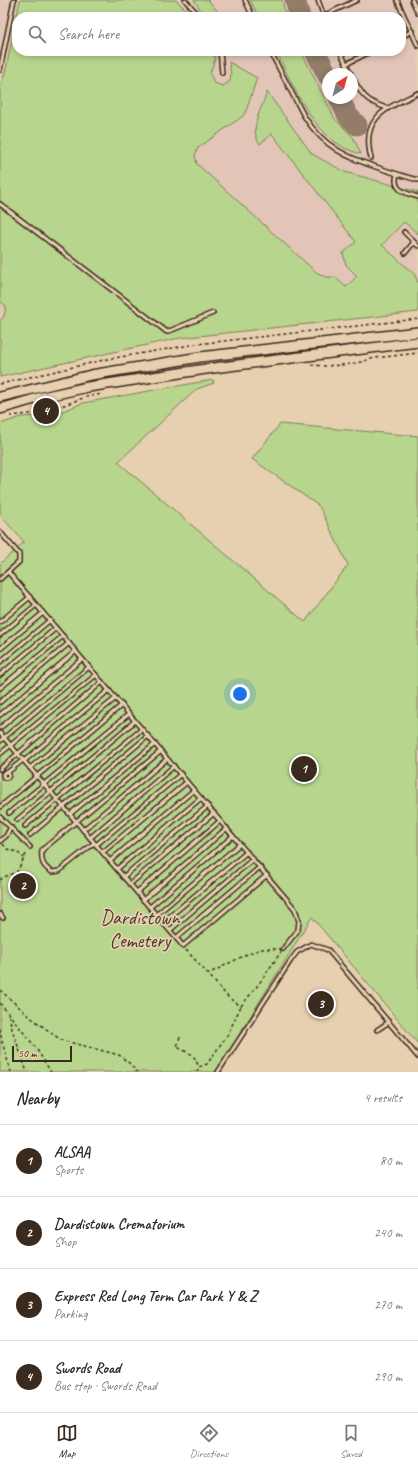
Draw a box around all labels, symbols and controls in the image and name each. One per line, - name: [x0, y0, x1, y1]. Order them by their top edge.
- search box: [12, 12, 406, 56]
- icon: search: [26, 23, 48, 45]
- text: Search here: [58, 25, 119, 44]
- north arrow: [322, 68, 358, 104]
- pin: 4: [33, 396, 59, 426]
- your location: [230, 684, 250, 704]
- pin: 1: [291, 754, 317, 784]
- pin: 2: [10, 871, 36, 901]
- park label: Dardistown Cemetery: [101, 905, 180, 953]
- pin: 3: [308, 989, 334, 1019]
- scale bar: [12, 1044, 72, 1063]
- text: 50 m: [18, 1046, 37, 1060]
- text: Nearby: [16, 1088, 59, 1109]
- text: 4 results: [364, 1090, 402, 1106]
- text: ALSAA: [54, 1143, 90, 1162]
- text: 1: [26, 1153, 32, 1169]
- text: 80 m: [380, 1153, 402, 1169]
- text: Sports: [54, 1162, 83, 1178]
- text: Dardistown Crematorium: [54, 1215, 184, 1234]
- text: 2: [26, 1225, 32, 1241]
- text: 240 m: [374, 1225, 402, 1241]
- text: Shop: [54, 1234, 76, 1250]
- text: Express Red Long Term Car Park Y & Z: [54, 1287, 257, 1306]
- text: 3: [26, 1297, 32, 1313]
- text: 270 m: [374, 1297, 402, 1313]
- text: Parking: [54, 1306, 88, 1322]
- text: Swords Road: [54, 1359, 120, 1378]
- text: 4: [26, 1369, 32, 1385]
- text: 290 m: [374, 1369, 402, 1385]
- text: Bus stop · Swords Road: [54, 1378, 157, 1394]
- tab: Map: [56, 1422, 78, 1460]
- tab: Directions: [190, 1422, 228, 1460]
- tab: Saved: [340, 1422, 362, 1460]

